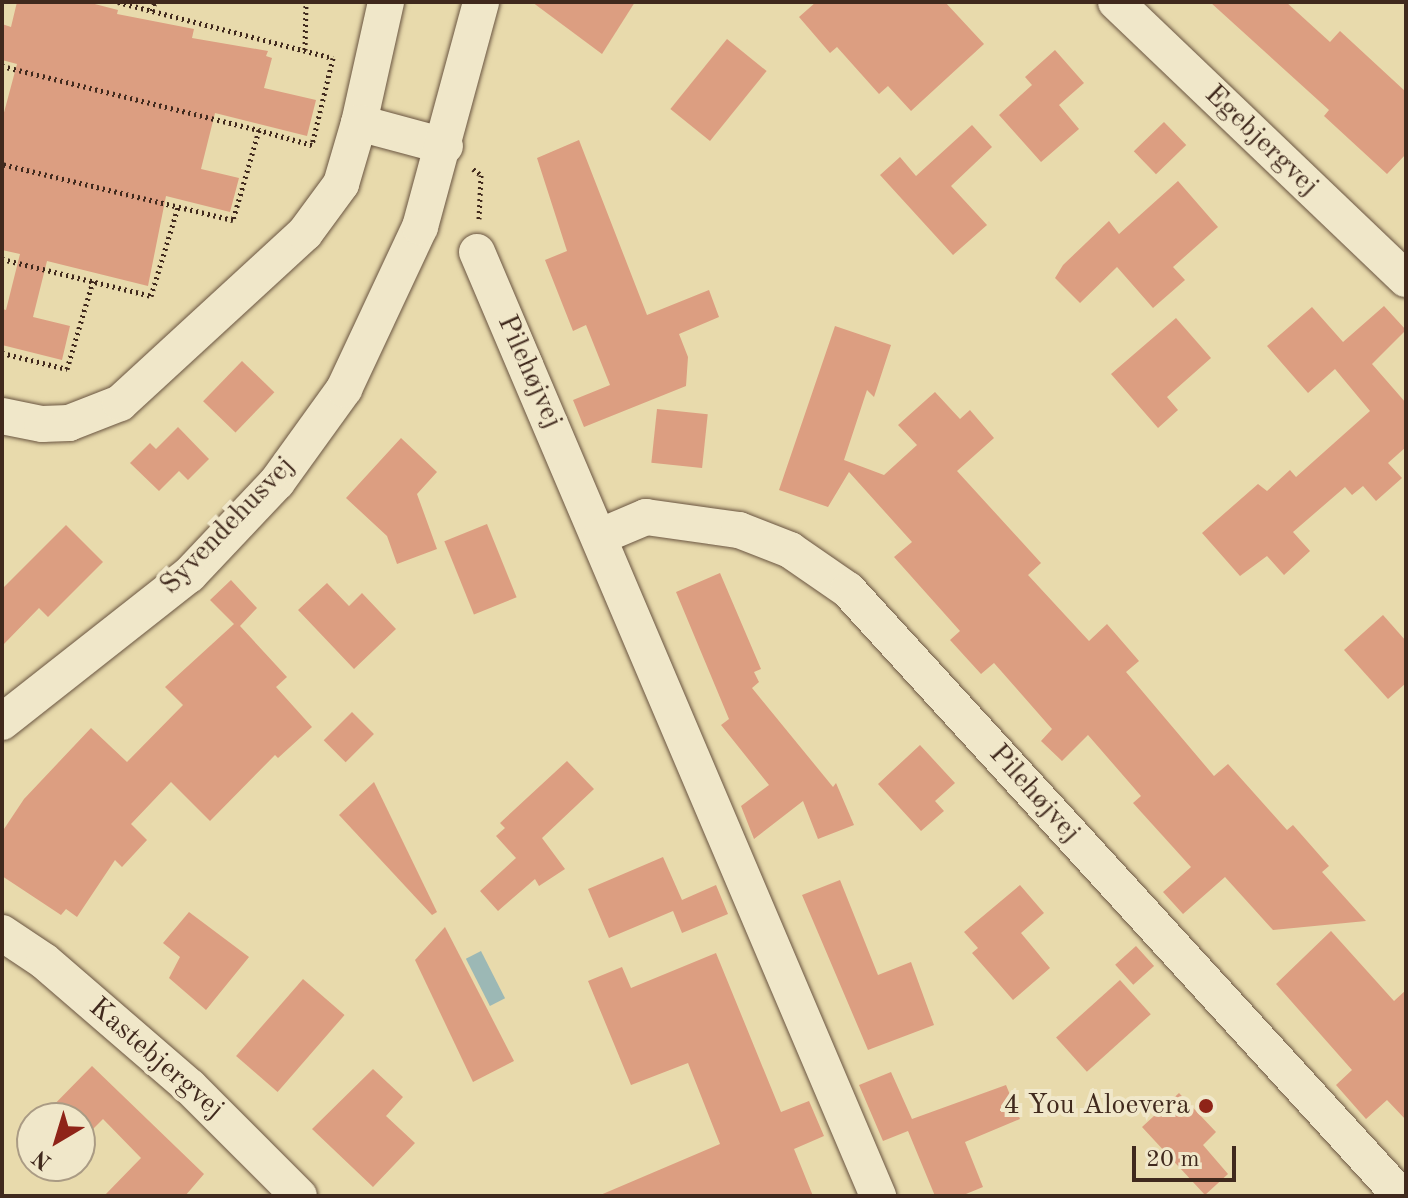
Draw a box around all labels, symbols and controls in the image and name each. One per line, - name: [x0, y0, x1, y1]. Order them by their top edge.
- street label: Egebjergvej: [1197, 78, 1325, 204]
- street label: Pilehøjvej: [489, 310, 569, 434]
- street label: Syvendehusvej: [154, 450, 302, 602]
- street label: Pilehøjvej: [981, 738, 1087, 850]
- street label: Kastebjergvej: [82, 991, 230, 1127]
- place label: 4 You Aloevera: [1003, 1089, 1190, 1123]
- marker: 4 You Aloevera: [1197, 1097, 1215, 1115]
- north arrow: [16, 1102, 96, 1182]
- scale bar: [1136, 1130, 1240, 1180]
- text: N: [29, 1145, 56, 1173]
- text: 20 m: [1146, 1148, 1200, 1172]

